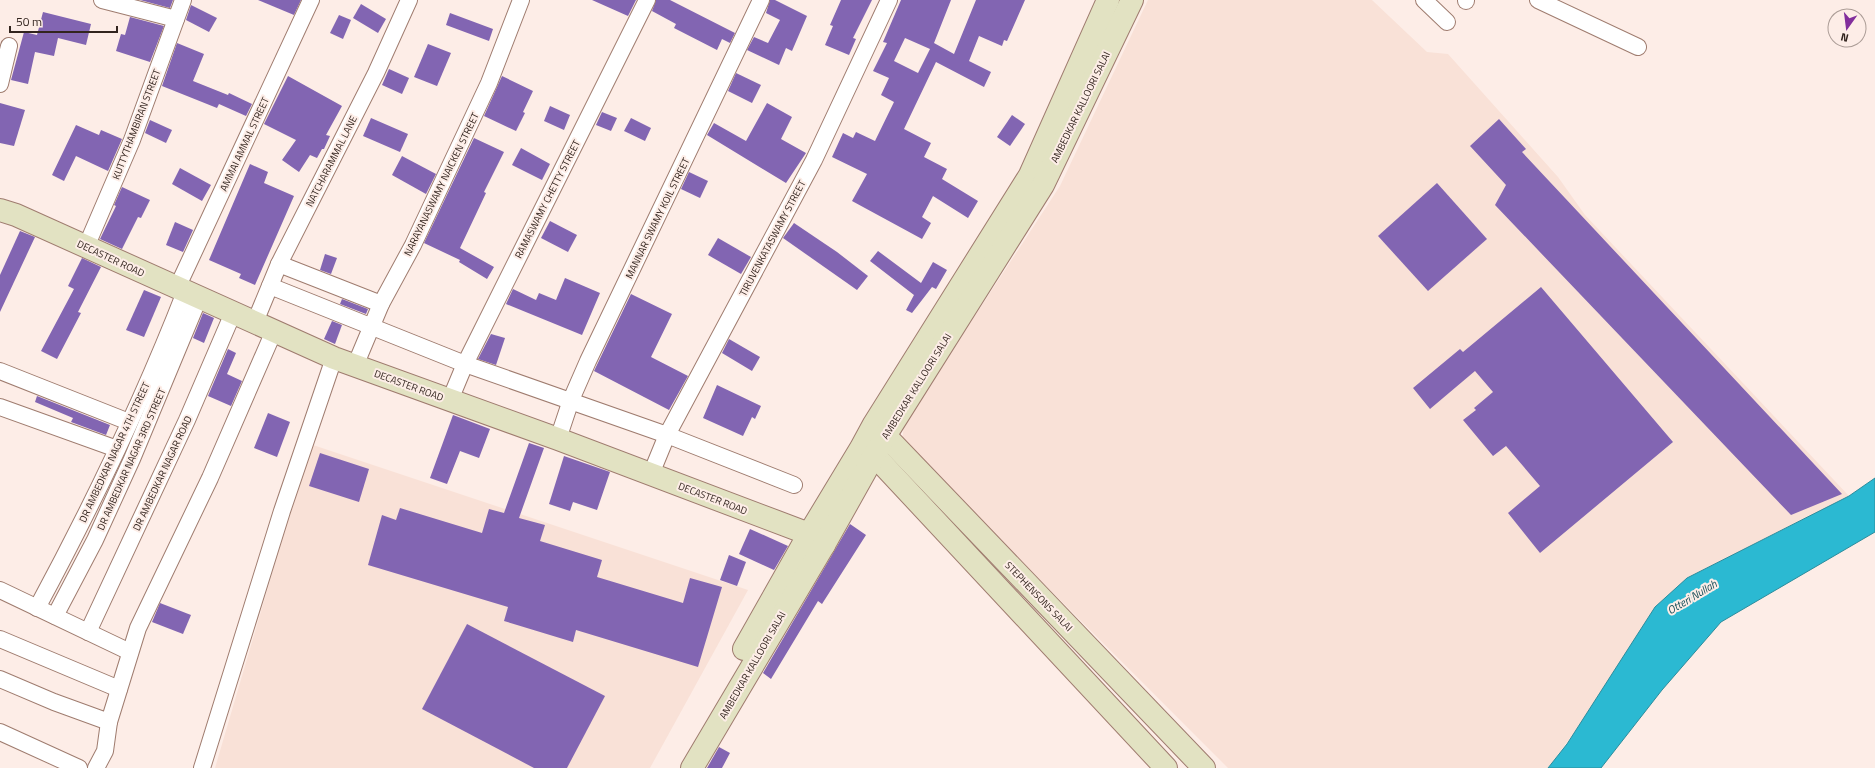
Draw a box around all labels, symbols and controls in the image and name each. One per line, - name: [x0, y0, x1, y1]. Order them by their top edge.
- scale bar: [10, 8, 117, 34]
- north arrow: [1827, 8, 1867, 48]
- text: 50 m: [16, 12, 42, 31]
- text: N: [1839, 29, 1850, 46]
- street label: AMBEDKAR KALLOORI SALAI: [1047, 49, 1114, 165]
- street label: KUTTYTHAMBIRAN STREET: [108, 66, 165, 182]
- street label: AMMAI AMMAL STREET: [216, 94, 273, 194]
- street label: NARAYANASWAMY NAICKEN STREET: [400, 109, 483, 258]
- street label: NATCHARAMMAL LANE: [302, 113, 361, 209]
- street label: RAMASWAMY CHETTY STREET: [511, 137, 584, 261]
- street label: MANNAR SWAMY KOIL STREET: [622, 155, 694, 281]
- street label: TIRUVENKATASWAMY STREET: [735, 177, 810, 299]
- street label: DECASTER ROAD: [75, 236, 147, 281]
- street label: AMBEDKAR KALLOORI SALAI: [878, 331, 955, 442]
- street label: DECASTER ROAD: [372, 366, 446, 405]
- street label: DR AMBEDKAR NAGAR 4TH STREET: [75, 379, 154, 525]
- street label: DR AMBEDKAR NAGAR 3RD STREET: [93, 385, 170, 533]
- street label: DR AMBEDKAR NAGAR ROAD: [129, 413, 196, 533]
- street label: DECASTER ROAD: [676, 478, 750, 519]
- street label: STEPHENSONS SALAI: [1001, 558, 1076, 635]
- water label: Otteri Nullah: [1664, 576, 1720, 618]
- street label: AMBEDKAR KALLOORI SALAI: [715, 609, 789, 722]

